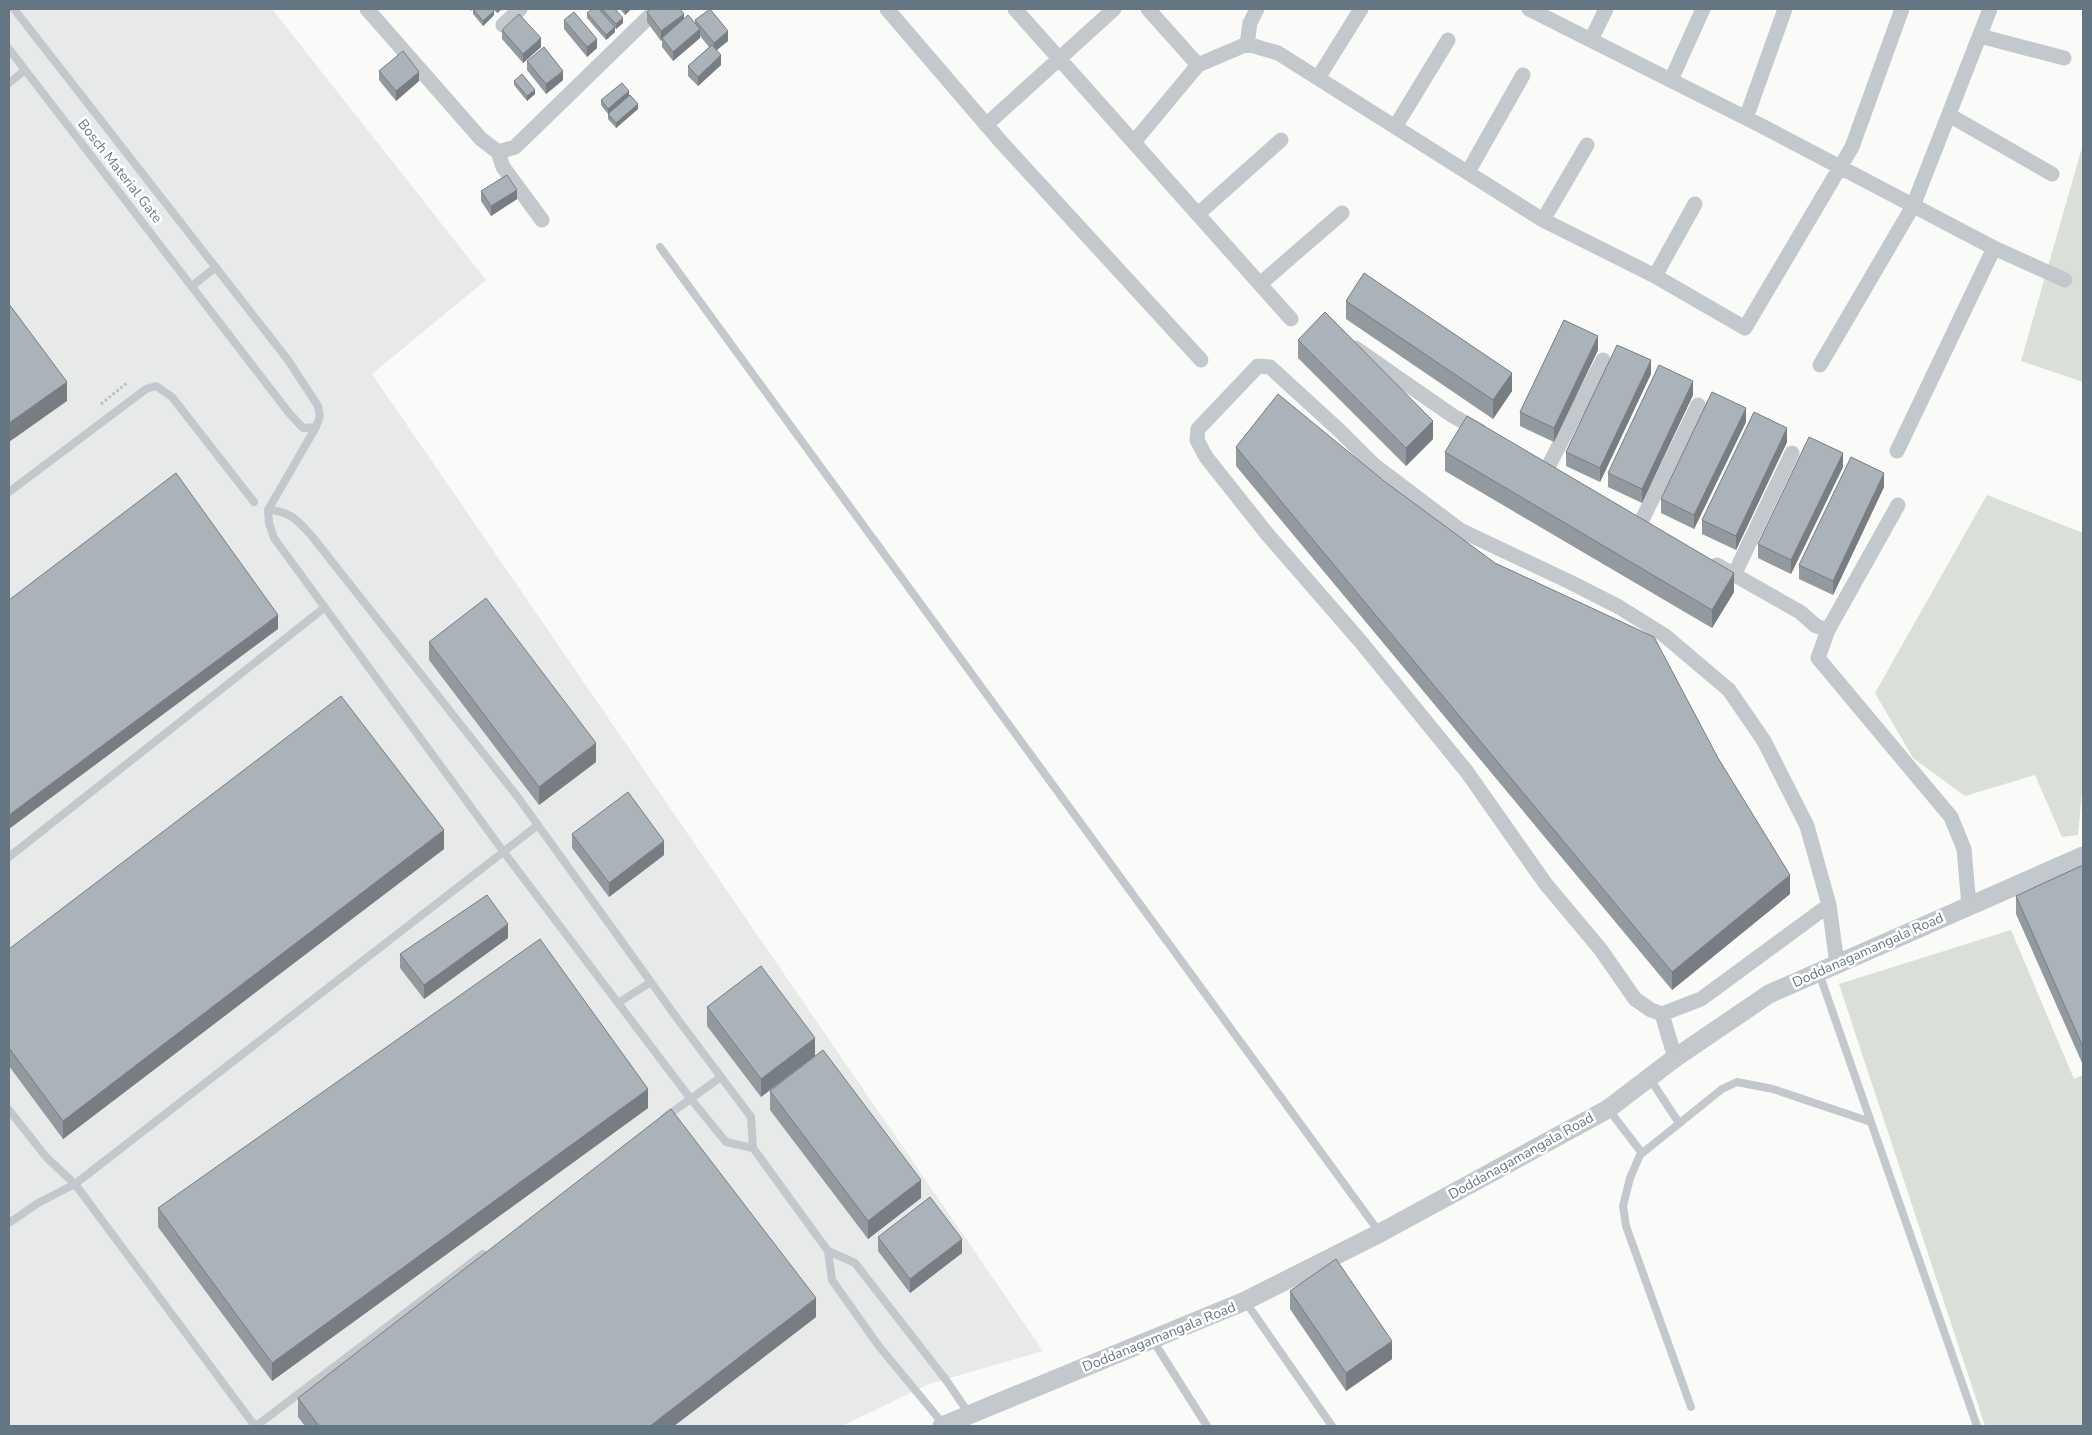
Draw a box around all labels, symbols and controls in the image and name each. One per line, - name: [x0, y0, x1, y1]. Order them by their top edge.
- street label: Bosch Material Gate: [73, 115, 167, 227]
- street label: Doddanagamangala Road: [1789, 908, 1947, 992]
- street label: Doddanagamangala Road: [1445, 1108, 1597, 1204]
- street label: Doddanagamangala Road: [1080, 1298, 1238, 1376]

